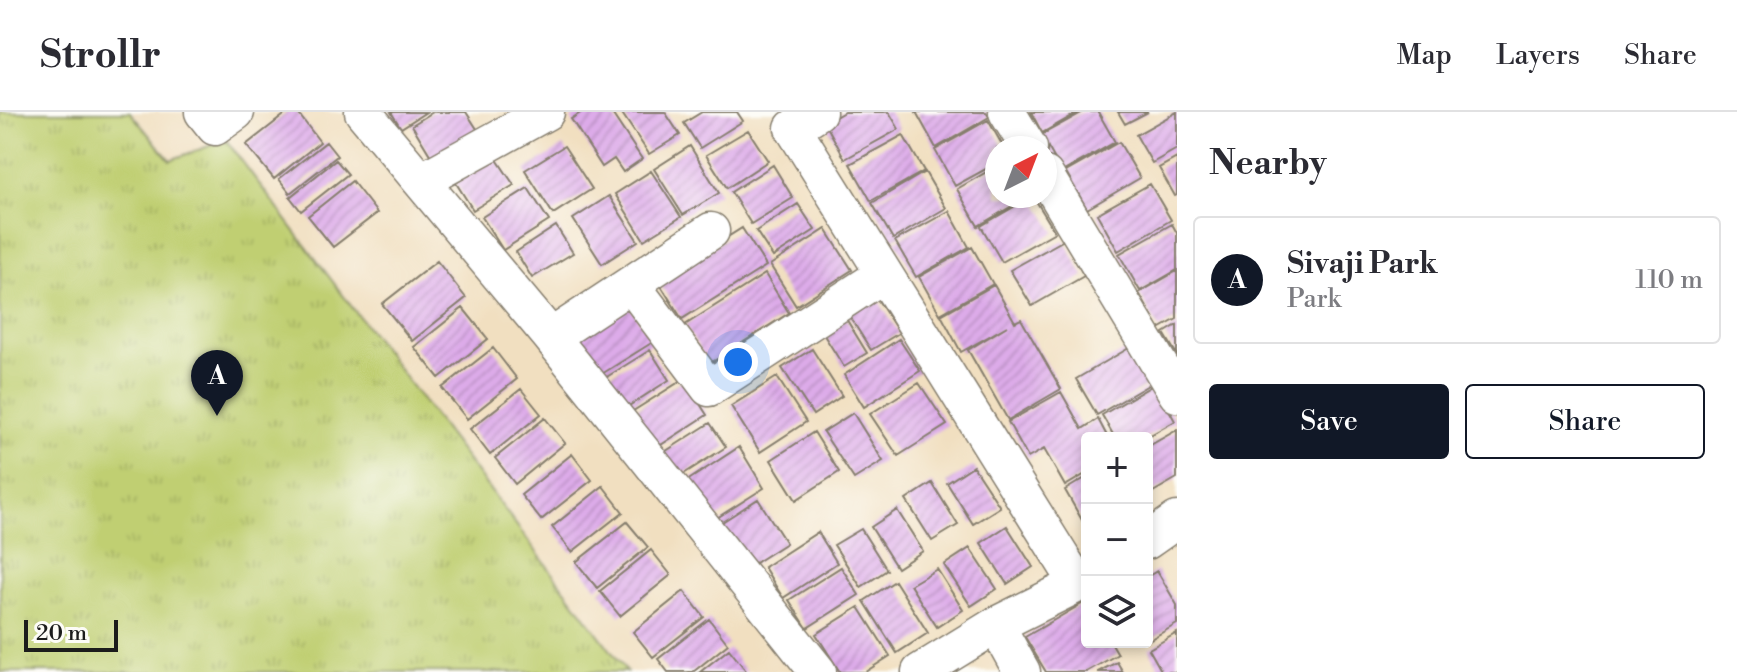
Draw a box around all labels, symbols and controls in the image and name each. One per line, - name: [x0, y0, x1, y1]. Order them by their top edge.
- text: Strollr: [40, 32, 161, 79]
- text: Map: [1397, 38, 1452, 73]
- text: Layers: [1496, 38, 1580, 73]
- text: Share: [1624, 38, 1697, 73]
- north arrow: [985, 136, 1057, 208]
- text: Nearby: [1209, 143, 1327, 185]
- text: Sivaji Park: [1287, 245, 1438, 283]
- text: A: [1228, 264, 1246, 296]
- text: 110 m: [1635, 264, 1703, 296]
- text: Park: [1287, 283, 1341, 315]
- your location: [718, 342, 758, 382]
- pin: A: [191, 350, 243, 416]
- button: Save: [1209, 384, 1449, 459]
- button: Share: [1465, 384, 1705, 459]
- map controls: [1081, 432, 1153, 648]
- button: +: [1081, 432, 1153, 504]
- button: −: [1081, 504, 1153, 576]
- button: layers: [1081, 576, 1153, 648]
- scale bar: [24, 616, 118, 652]
- text: 20 m: [36, 620, 87, 647]

